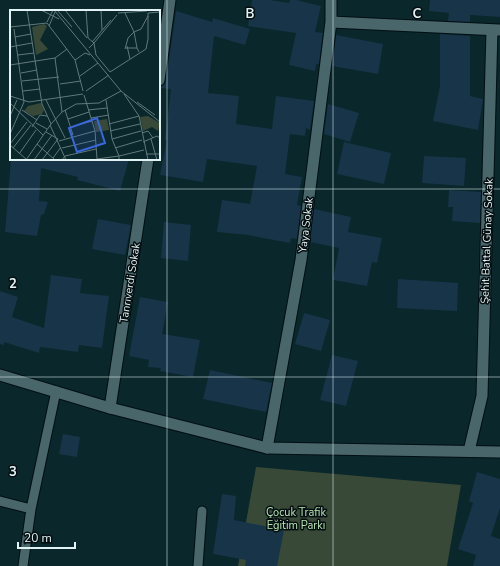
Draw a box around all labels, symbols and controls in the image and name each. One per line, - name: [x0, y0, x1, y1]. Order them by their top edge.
- text: B: [246, 5, 255, 23]
- text: C: [413, 5, 422, 23]
- inset map: [10, 10, 160, 160]
- street label: Şehit Battal Günay Sokak: [477, 178, 497, 304]
- street label: Yaya Sokak: [295, 196, 317, 254]
- street label: Tanrıverdi Sokak: [116, 241, 144, 324]
- text: 2: [9, 275, 17, 293]
- text: 3: [9, 463, 17, 481]
- park label: Çocuk Trafik Eğitim Parkı: [266, 505, 326, 533]
- scale bar: [18, 524, 75, 550]
- text: 20 m: [24, 530, 52, 546]

